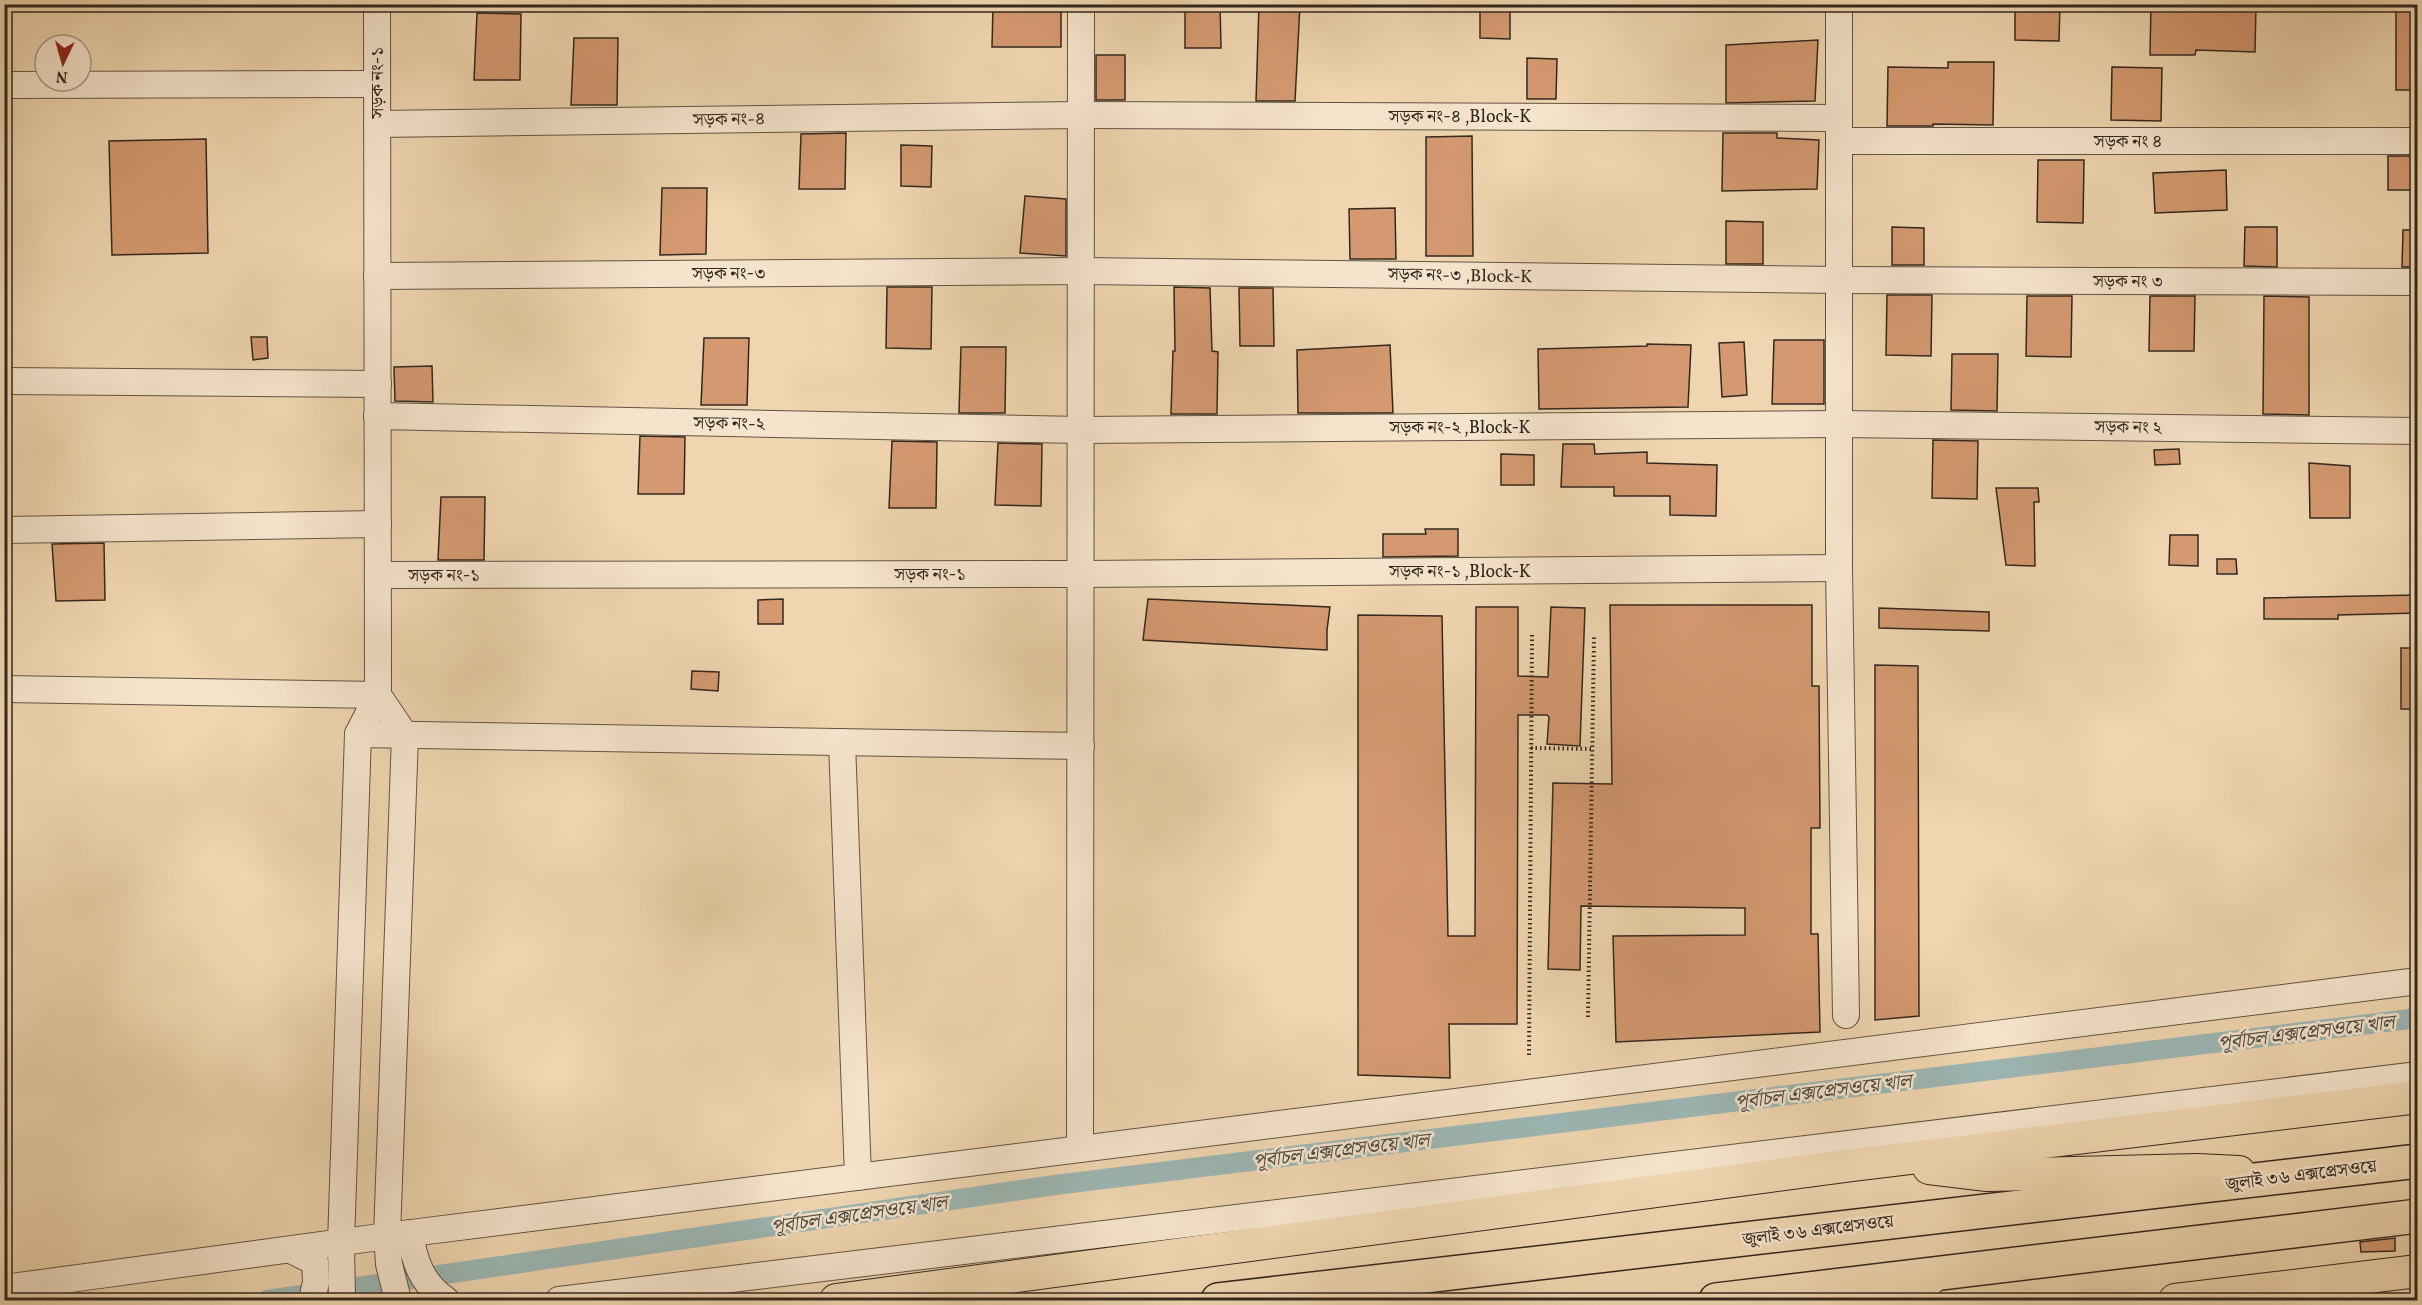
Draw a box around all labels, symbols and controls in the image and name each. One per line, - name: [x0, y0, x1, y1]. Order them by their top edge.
- north arrow: [33, 33, 93, 93]
- street label: সড়ক নং-১: [366, 47, 391, 120]
- text: N: [55, 64, 69, 87]
- street label: সড়ক নং-৪ ,Block-K: [1388, 105, 1531, 130]
- street label: সড়ক নং-৪: [692, 107, 765, 134]
- street label: সড়ক নং ৪: [2093, 130, 2162, 155]
- street label: সড়ক নং-৩: [691, 262, 766, 287]
- street label: সড়ক নং-৩ ,Block-K: [1387, 263, 1532, 290]
- street label: সড়ক নং ৩: [2092, 270, 2163, 295]
- street label: সড়ক নং-২: [692, 411, 766, 438]
- street label: সড়ক নং ২: [2093, 415, 2163, 442]
- street label: সড়ক নং-২ ,Block-K: [1388, 416, 1531, 441]
- street label: সড়ক নং-১ ,Block-K: [1388, 560, 1531, 585]
- street label: সড়ক নং-১: [893, 563, 966, 588]
- street label: সড়ক নং-১: [407, 564, 480, 589]
- water label: পূর্বাচল এক্সপ্রেসওয়ে খাল: [2216, 1009, 2400, 1059]
- water label: পূর্বাচল এক্সপ্রেসওয়ে খাল: [1733, 1068, 1917, 1118]
- water label: পূর্বাচল এক্সপ্রেসওয়ে খাল: [1251, 1127, 1435, 1177]
- street label: জুলাই ৩৬ এক্সপ্রেসওয়ে: [2223, 1155, 2380, 1198]
- water label: পূর্বাচল এক্সপ্রেসওয়ে খাল: [769, 1189, 953, 1242]
- street label: জুলাই ৩৬ এক্সপ্রেসওয়ে: [1740, 1210, 1897, 1253]

